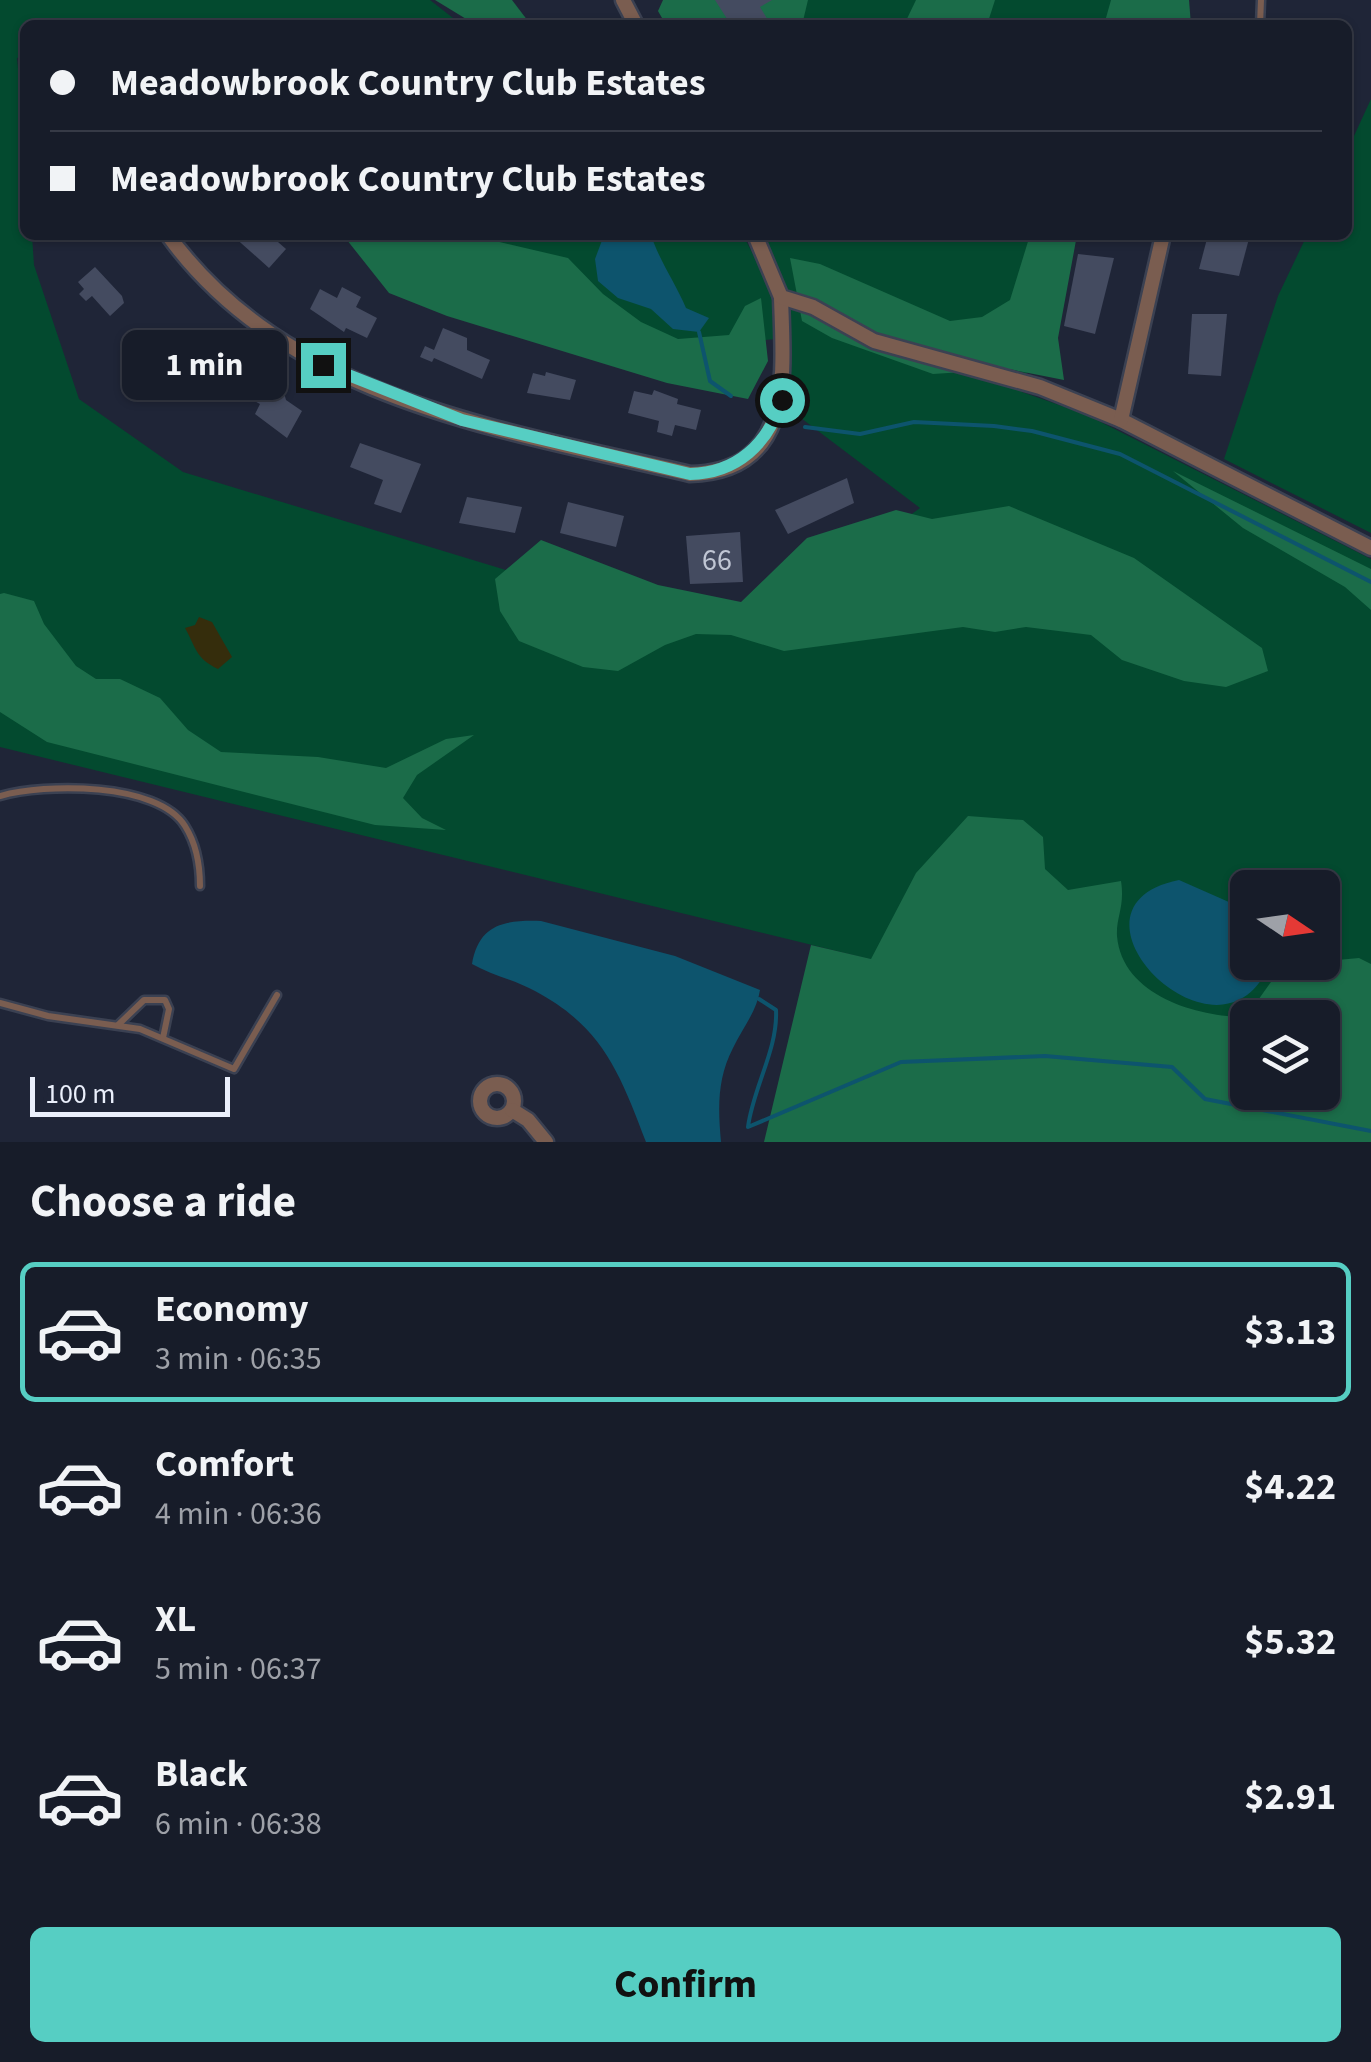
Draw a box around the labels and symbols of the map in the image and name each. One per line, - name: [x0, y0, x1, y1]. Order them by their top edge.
- callout: 1 min: [123, 330, 288, 400]
- route end: [301, 343, 346, 388]
- route start: [760, 378, 805, 423]
- house number: 66: [702, 539, 732, 582]
- north arrow: [1230, 870, 1340, 980]
- scale bar: [30, 1072, 230, 1116]

